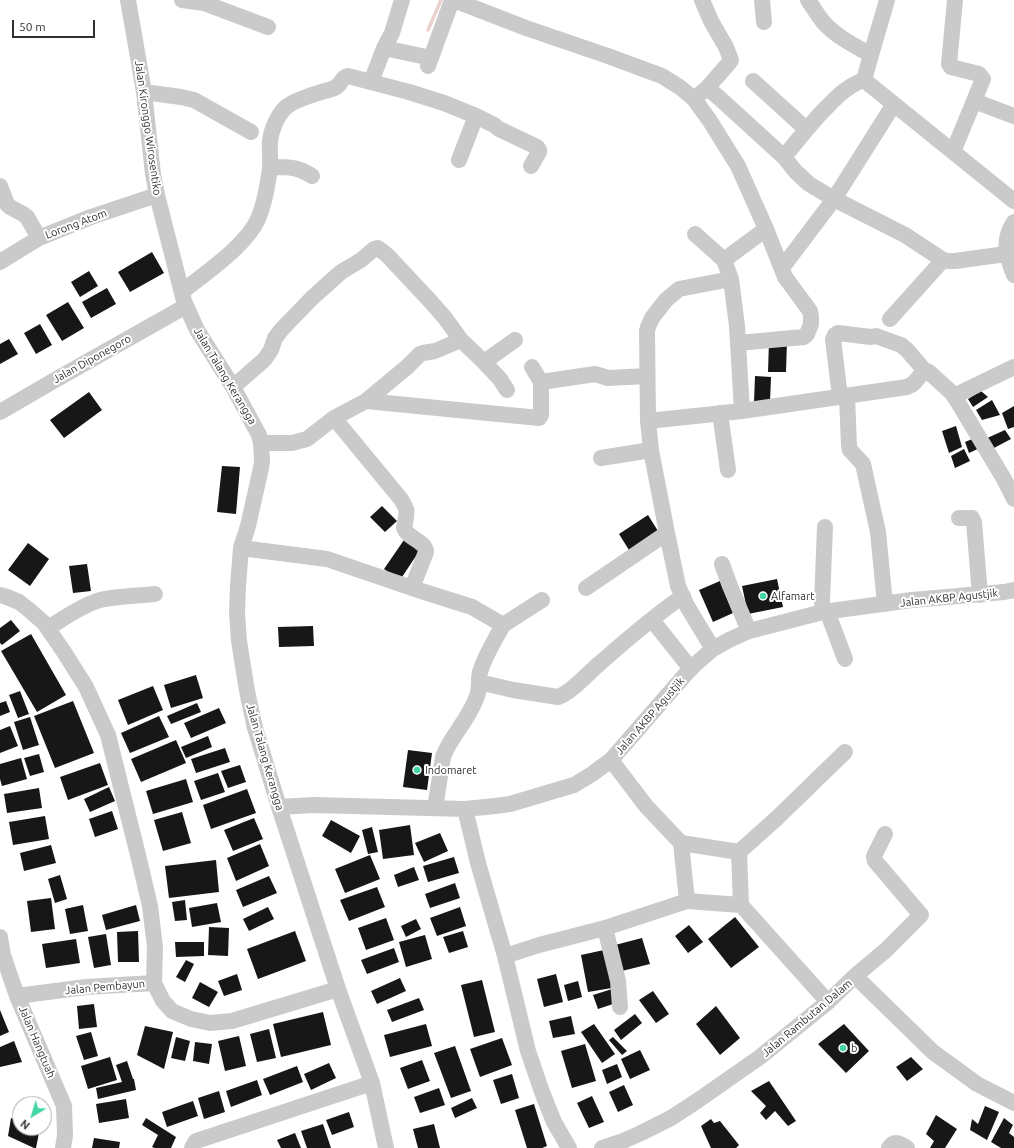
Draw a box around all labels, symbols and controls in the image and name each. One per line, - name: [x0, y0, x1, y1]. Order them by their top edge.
- scale bar: [14, 12, 97, 38]
- text: 50 m: [19, 20, 46, 33]
- street label: Jalan Kironggo Wirosentiko: [132, 60, 164, 196]
- street label: Lorong Atom: [43, 206, 109, 242]
- street label: Jalan Talang Kerangga: [191, 325, 259, 427]
- street label: Jalan Diponegoro: [51, 332, 133, 386]
- street label: Jalan AKBP Agustjik: [900, 586, 998, 610]
- place label: Alfamart: [771, 589, 815, 603]
- marker: Alfamart: [758, 591, 768, 601]
- street label: Jalan AKBP Agustjik: [613, 675, 687, 757]
- street label: Jalan Talang Kerangga: [243, 702, 287, 812]
- place label: Indomaret: [425, 763, 477, 777]
- marker: Indomaret: [412, 765, 422, 775]
- street label: Jalan Pembayun: [64, 977, 146, 997]
- street label: Jalan Rambutan Dalam: [759, 977, 855, 1059]
- street label: Jalan Hangtuah: [16, 1004, 58, 1080]
- place label: b: [851, 1041, 857, 1055]
- marker: b: [838, 1043, 848, 1053]
- north arrow: [12, 1096, 52, 1136]
- text: N: [18, 1117, 32, 1132]

